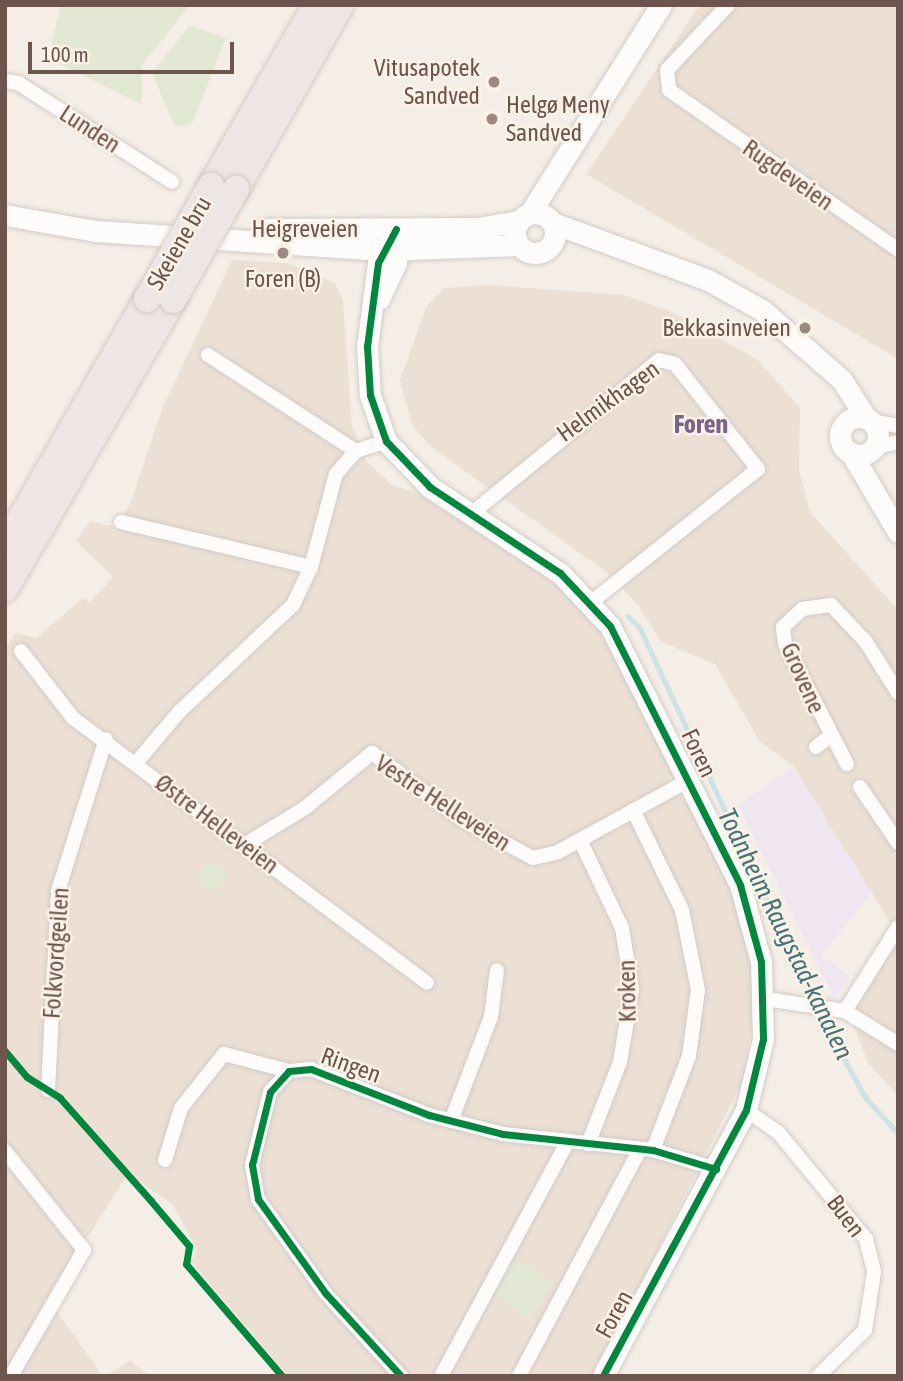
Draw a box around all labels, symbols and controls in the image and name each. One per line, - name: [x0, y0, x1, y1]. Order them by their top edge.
- scale bar: [32, 28, 238, 72]
- text: 100 m: [41, 42, 89, 66]
- place label: Vitusapotek Sandved: [374, 54, 480, 110]
- marker: Vitusapotek Sandved: [486, 74, 502, 90]
- place label: Helgø Meny Sandved: [506, 91, 610, 147]
- street label: Lunden: [54, 99, 126, 159]
- marker: Helgø Meny Sandved: [484, 111, 500, 127]
- street label: Rugdeveien: [737, 133, 839, 217]
- street label: Skeiene bru: [141, 191, 217, 295]
- street label: Heigreveien: [251, 215, 359, 243]
- marker: Foren (B): [275, 245, 291, 261]
- place label: Foren (B): [245, 265, 321, 293]
- place label: Bekkasinveien: [662, 314, 791, 342]
- marker: Bekkasinveien: [797, 320, 813, 336]
- street label: Helmikhagen: [551, 354, 665, 448]
- district label: Foren: [674, 409, 728, 441]
- street label: Grovene: [775, 638, 831, 718]
- street label: Foren: [675, 724, 723, 782]
- street label: Vestre Helleveien: [370, 749, 516, 857]
- street label: Østre Helleveien: [150, 768, 284, 880]
- water label: Todnheim Raugstad-kanalen: [711, 803, 859, 1065]
- street label: Folkvordgeilen: [37, 886, 75, 1020]
- street label: Kroken: [612, 959, 642, 1023]
- street label: Ringen: [317, 1041, 385, 1089]
- street label: Buen: [821, 1189, 871, 1243]
- street label: Foren: [589, 1285, 639, 1343]

